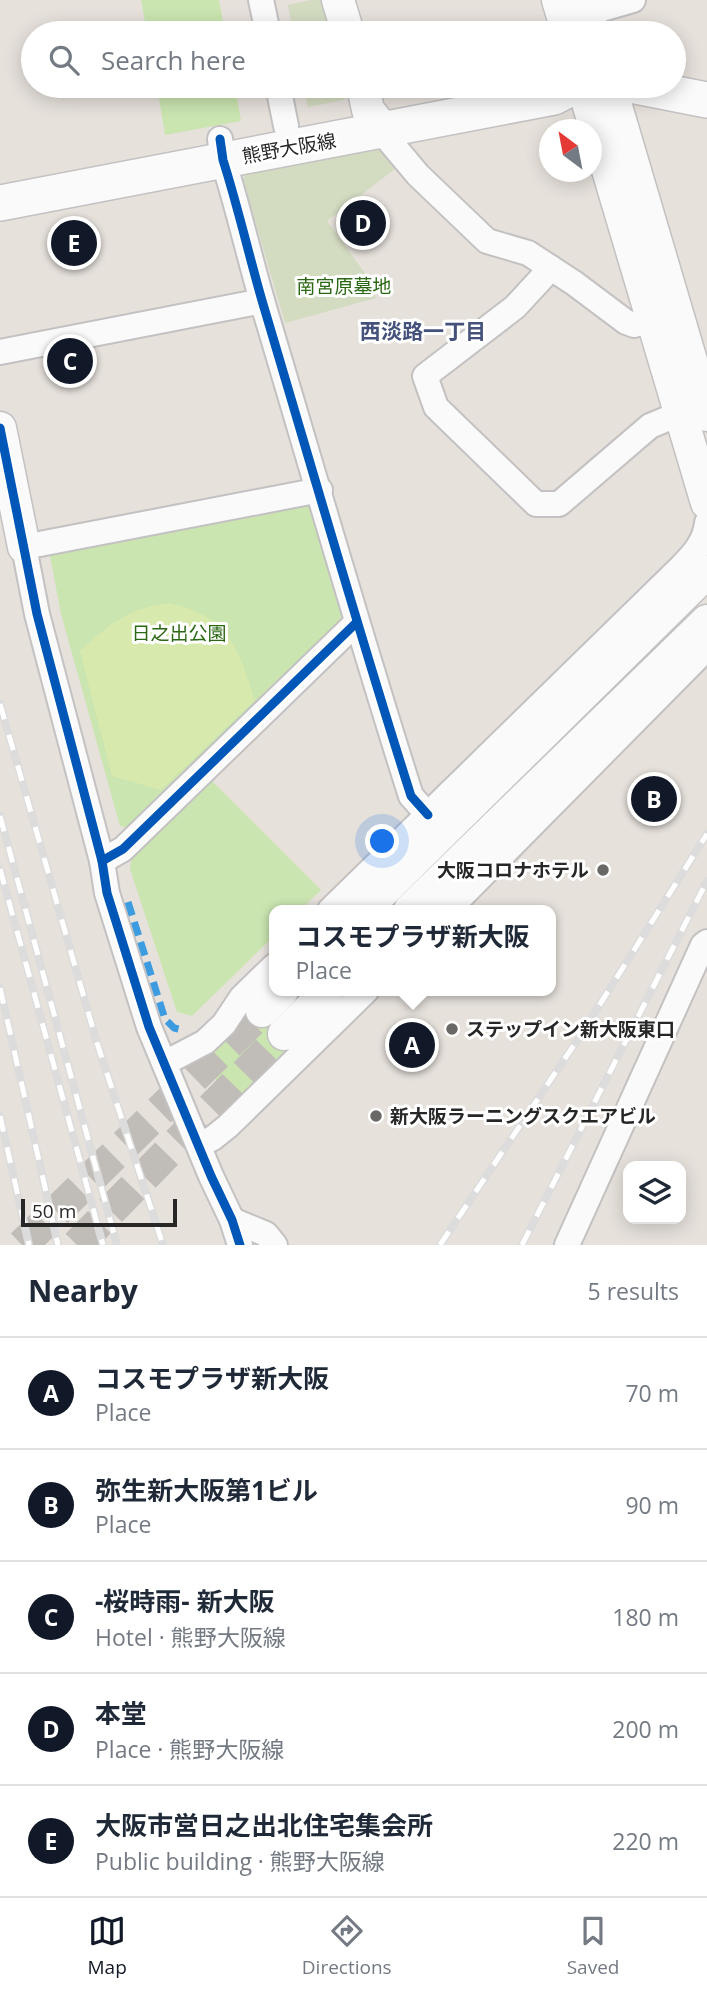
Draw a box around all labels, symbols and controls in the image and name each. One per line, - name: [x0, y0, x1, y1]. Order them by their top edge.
- search box: [21, 21, 686, 98]
- icon: search: [45, 41, 83, 79]
- text: Search here: [101, 42, 246, 78]
- north arrow: [539, 119, 602, 182]
- street label: 熊野大阪線: [240, 127, 338, 169]
- pin: D: [340, 197, 386, 249]
- pin: E: [51, 217, 97, 269]
- park label: 南宮原墓地: [296, 273, 392, 299]
- district label: 西淡路一丁目: [360, 317, 486, 345]
- pin: C: [47, 335, 93, 387]
- park label: 日之出公園: [131, 620, 227, 646]
- pin: B: [631, 773, 677, 825]
- your location: [365, 824, 399, 858]
- place label: 大阪コロナホテル: [437, 857, 589, 883]
- marker: 大阪コロナホテル: [595, 862, 611, 878]
- popup: [269, 905, 556, 996]
- text: コスモプラザ新大阪: [295, 918, 530, 954]
- text: Place: [295, 954, 352, 986]
- place label: ステップイン新大阪東口: [466, 1016, 675, 1042]
- pin: A: [389, 1019, 435, 1071]
- marker: ステップイン新大阪東口: [444, 1021, 460, 1037]
- place label: 新大阪ラーニングスクエアビル: [390, 1103, 656, 1129]
- marker: 新大阪ラーニングスクエアビル: [368, 1108, 384, 1124]
- map controls: [623, 1161, 686, 1224]
- button: layers: [623, 1161, 686, 1224]
- scale bar: [21, 1196, 177, 1228]
- text: 50 m: [32, 1198, 76, 1224]
- text: Nearby: [28, 1270, 138, 1311]
- text: 5 results: [588, 1275, 679, 1307]
- text: コスモプラザ新大阪: [95, 1360, 329, 1396]
- text: A: [43, 1377, 59, 1409]
- text: 70 m: [625, 1377, 679, 1409]
- text: Place: [95, 1396, 151, 1428]
- text: 弥生新大阪第1ビル: [95, 1472, 318, 1508]
- text: B: [43, 1489, 59, 1521]
- text: 90 m: [625, 1489, 679, 1521]
- text: Place: [95, 1508, 151, 1540]
- text: -桜時雨- 新大阪: [95, 1583, 275, 1619]
- text: C: [44, 1601, 58, 1633]
- text: 180 m: [612, 1601, 679, 1633]
- text: Hotel · 熊野大阪線: [95, 1621, 286, 1653]
- text: 本堂: [95, 1695, 147, 1731]
- text: D: [42, 1713, 60, 1745]
- text: 200 m: [612, 1713, 679, 1745]
- text: Place · 熊野大阪線: [95, 1733, 284, 1765]
- text: 大阪市営日之出北住宅集会所: [95, 1807, 433, 1843]
- text: E: [45, 1825, 57, 1857]
- text: 220 m: [612, 1825, 679, 1857]
- text: Public building · 熊野大阪線: [95, 1845, 385, 1877]
- tab: Map: [88, 1912, 127, 1980]
- tab: Directions: [302, 1912, 392, 1980]
- tab: Saved: [567, 1912, 619, 1980]

